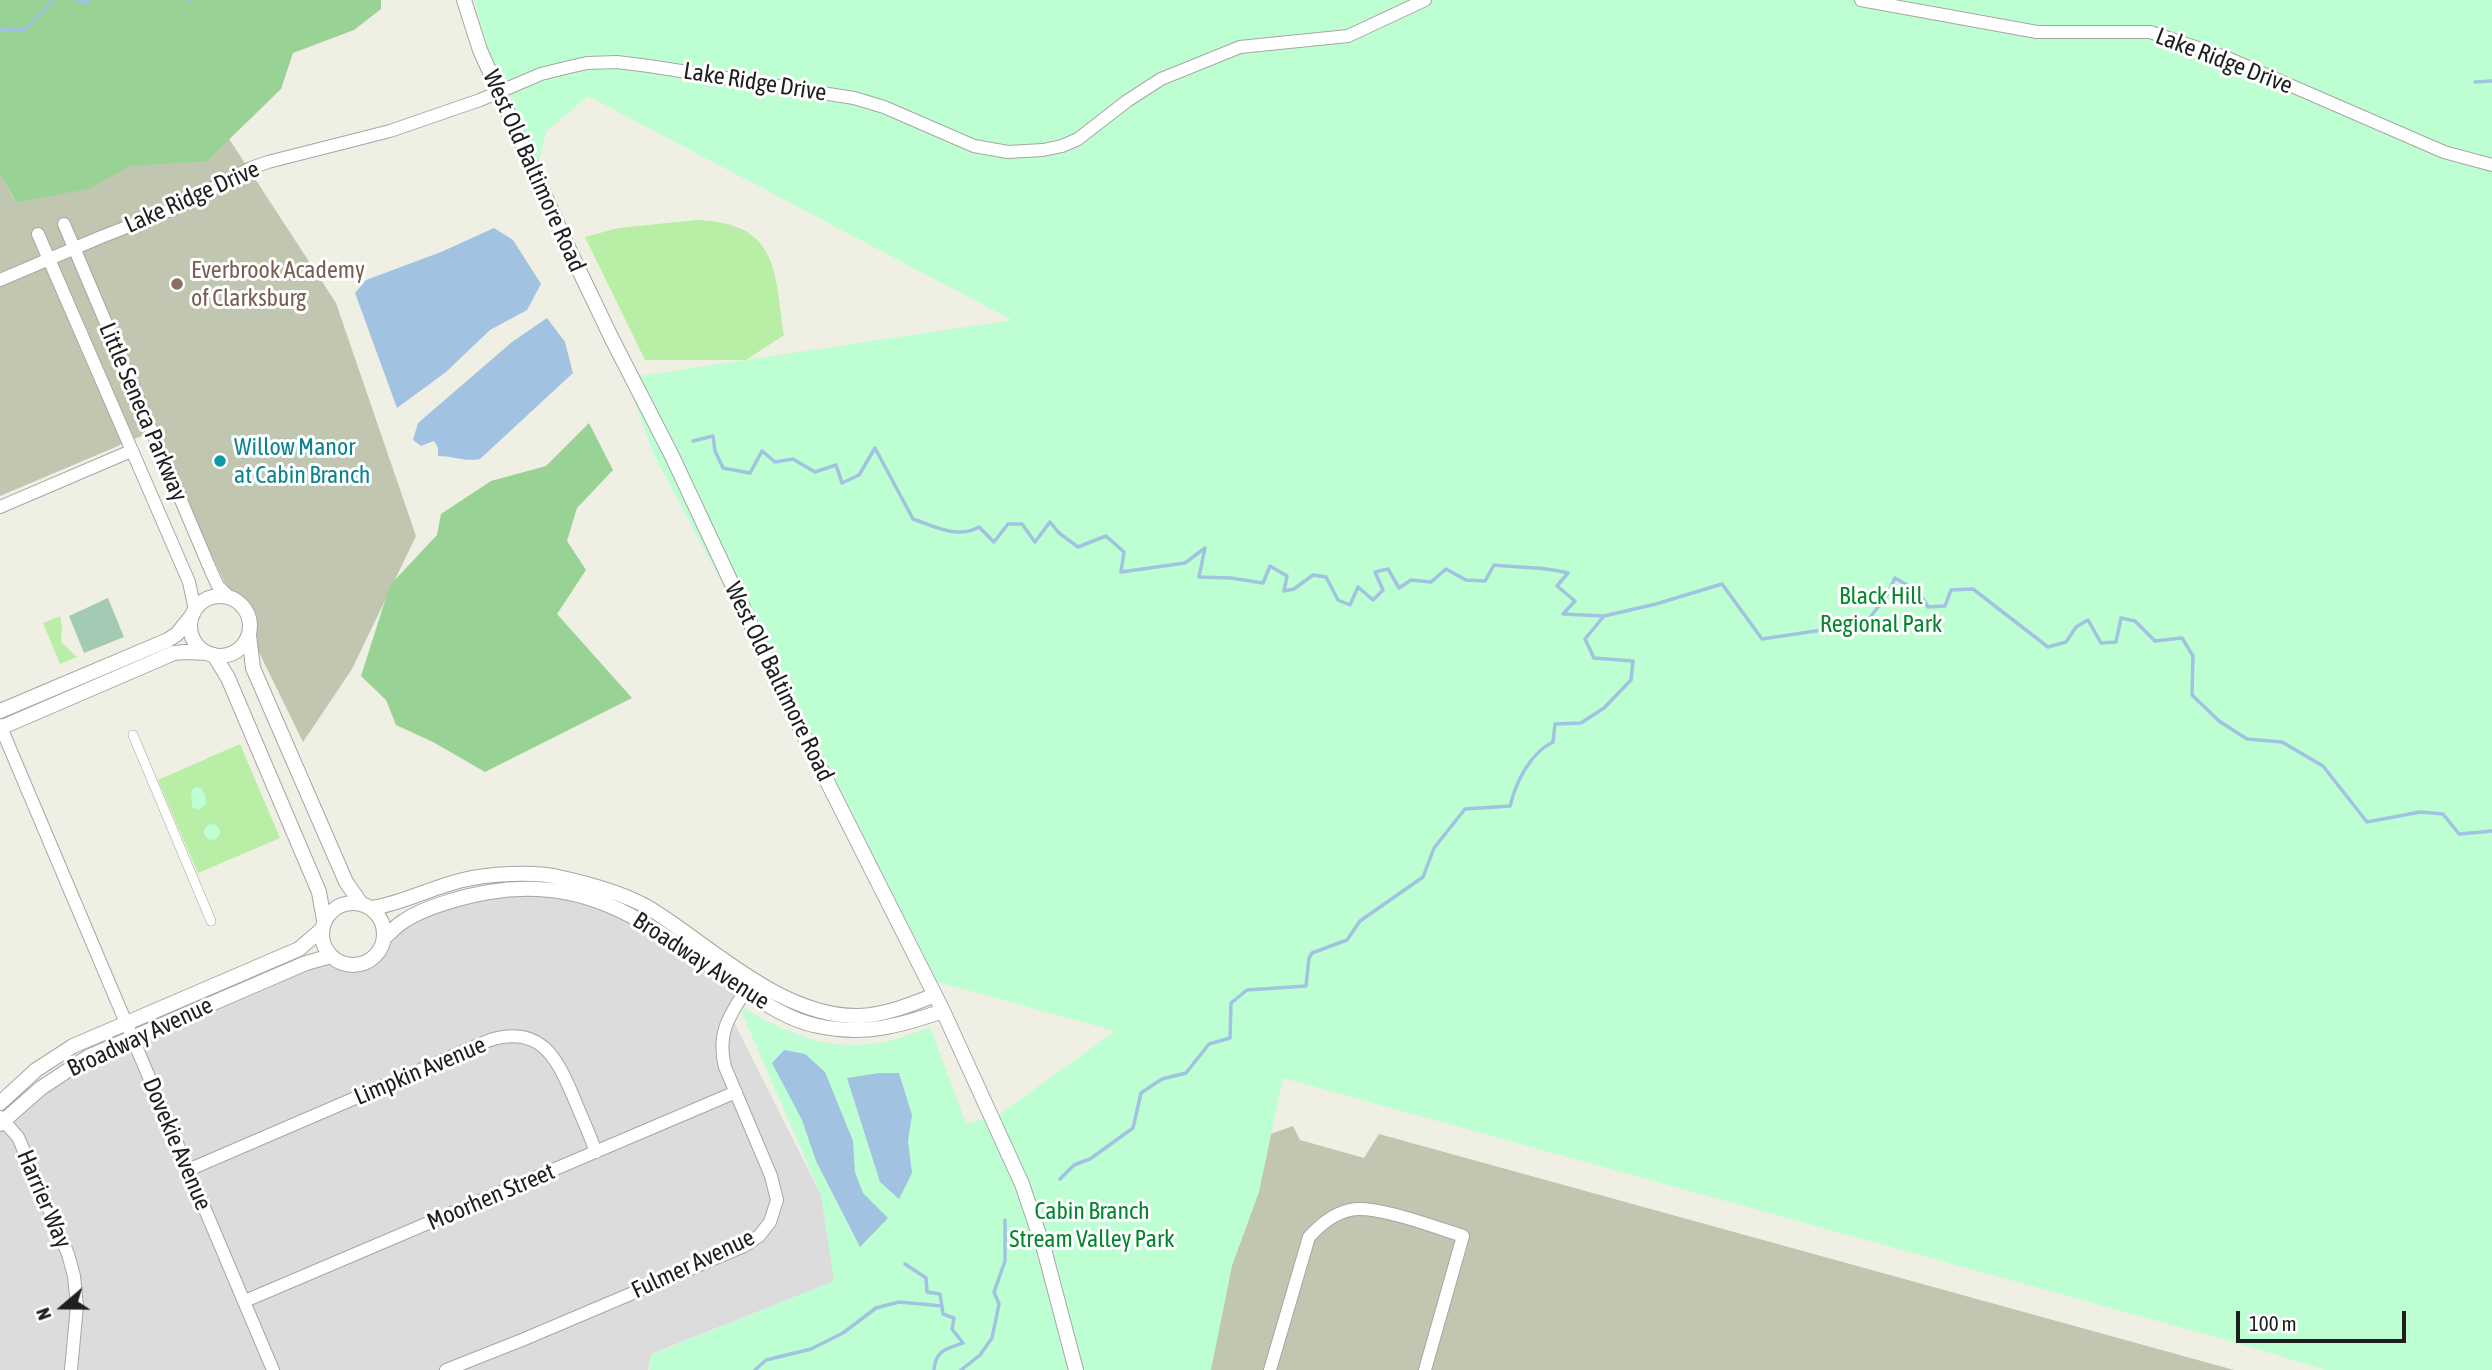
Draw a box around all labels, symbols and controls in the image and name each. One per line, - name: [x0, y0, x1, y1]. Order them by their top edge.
- street label: Lake Ridge Drive: [2152, 22, 2296, 100]
- street label: Lake Ridge Drive: [682, 56, 828, 108]
- street label: West Old Baltimore Road: [477, 66, 591, 276]
- street label: Lake Ridge Drive: [120, 155, 264, 239]
- place label: Everbrook Academy of Clarksburg: [191, 256, 365, 312]
- marker: Everbrook Academy of Clarksburg: [169, 276, 185, 292]
- street label: Little Seneca Parkway: [92, 319, 194, 505]
- place label: Willow Manor at Cabin Branch: [234, 433, 370, 489]
- marker: Willow Manor at Cabin Branch: [212, 453, 228, 469]
- street label: West Old Baltimore Road: [718, 578, 840, 786]
- park label: Black Hill Regional Park: [1820, 582, 1942, 638]
- street label: Broadway Avenue: [627, 906, 775, 1016]
- street label: Broadway Avenue: [63, 991, 217, 1083]
- street label: Limpkin Avenue: [350, 1030, 490, 1112]
- street label: Dovekie Avenue: [136, 1073, 218, 1215]
- street label: Harrier Way: [10, 1146, 78, 1252]
- street label: Moorhen Street: [423, 1157, 559, 1237]
- park label: Cabin Branch Stream Valley Park: [1009, 1197, 1175, 1253]
- street label: Fulmer Avenue: [627, 1223, 759, 1305]
- north arrow: [28, 1272, 98, 1342]
- scale bar: [2240, 1296, 2410, 1340]
- text: N: [31, 1305, 56, 1323]
- text: 100 m: [2249, 1311, 2297, 1335]

